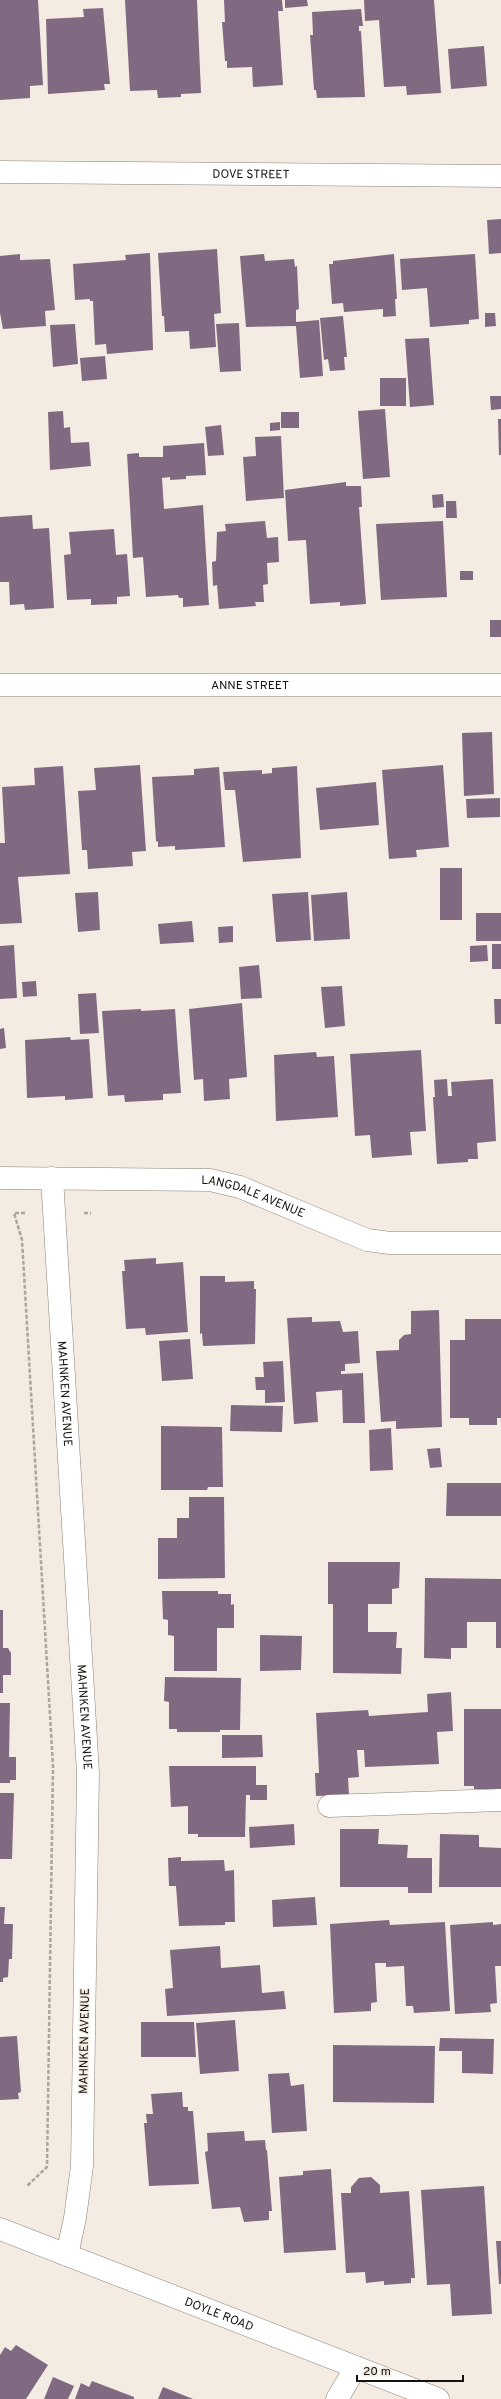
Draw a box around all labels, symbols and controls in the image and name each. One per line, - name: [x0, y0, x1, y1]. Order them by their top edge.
- street label: DOVE STREET: [212, 167, 290, 183]
- street label: ANNE STREET: [211, 678, 289, 694]
- street label: LANGDALE AVENUE: [201, 1173, 307, 1222]
- street label: MAHNKEN AVENUE: [53, 1340, 75, 1447]
- street label: MAHNKEN AVENUE: [72, 1664, 95, 1770]
- street label: MAHNKEN AVENUE: [76, 1988, 94, 2094]
- street label: DOYLE ROAD: [182, 2294, 256, 2336]
- scale bar: [357, 2357, 463, 2383]
- text: 20 m: [363, 2364, 391, 2380]

